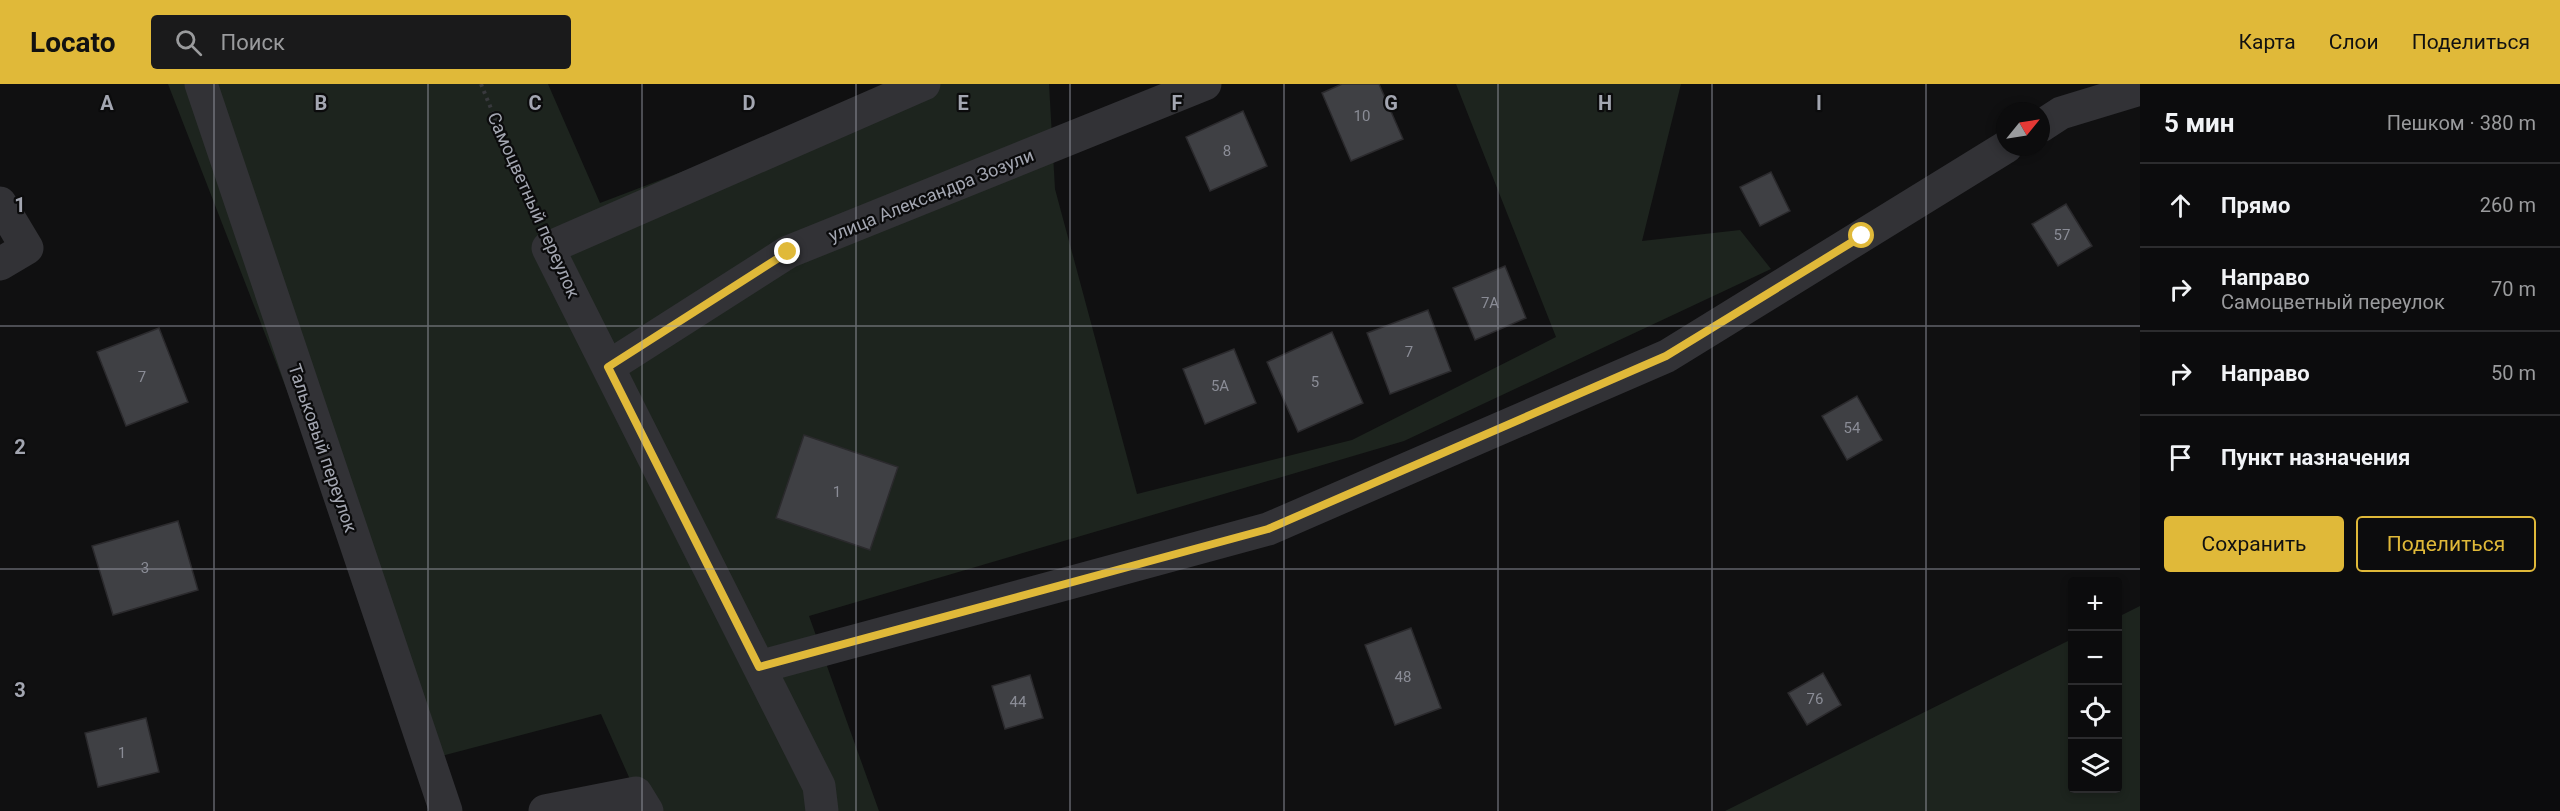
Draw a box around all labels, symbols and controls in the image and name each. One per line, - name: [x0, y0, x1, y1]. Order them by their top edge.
- search box: [151, 15, 571, 69]
- text: Locato: [30, 26, 115, 59]
- icon: search: [172, 26, 205, 59]
- text: Поиск: [220, 30, 285, 55]
- text: Карта: [2239, 30, 2296, 54]
- text: Слои: [2329, 30, 2379, 54]
- text: Поделиться: [2412, 30, 2530, 54]
- text: A: [100, 91, 114, 115]
- text: B: [315, 91, 327, 115]
- text: C: [528, 91, 542, 115]
- text: D: [743, 91, 756, 115]
- text: E: [957, 91, 969, 115]
- text: F: [1172, 91, 1183, 115]
- text: G: [1384, 91, 1398, 115]
- text: H: [1598, 91, 1612, 115]
- text: I: [1816, 91, 1822, 115]
- north arrow: [1996, 102, 2050, 156]
- house number: 10: [1354, 107, 1370, 125]
- text: 5 мин: [2164, 108, 2235, 138]
- street label: Самоцветный переулок: [483, 109, 585, 302]
- text: Пешком · 380 m: [2387, 111, 2536, 135]
- house number: 8: [1223, 142, 1231, 160]
- street label: улица Александра Зозули: [825, 144, 1037, 246]
- icon: ahead: [2164, 189, 2197, 222]
- text: 1: [14, 193, 26, 217]
- text: Прямо: [2221, 193, 2290, 218]
- text: 260 m: [2480, 193, 2536, 217]
- route start: [1848, 222, 1874, 248]
- house number: 57: [2054, 226, 2070, 244]
- route end: [774, 238, 800, 264]
- text: Направо: [2221, 265, 2310, 290]
- icon: right: [2164, 273, 2197, 306]
- text: 70 m: [2491, 277, 2536, 301]
- text: Самоцветный переулок: [2221, 290, 2445, 314]
- house number: 7А: [1481, 294, 1499, 312]
- house number: 7: [1405, 343, 1413, 361]
- icon: right: [2164, 357, 2197, 390]
- street label: Тальковый переулок: [284, 361, 362, 535]
- text: Направо: [2221, 361, 2310, 386]
- text: 50 m: [2491, 361, 2536, 385]
- house number: 7: [138, 368, 146, 386]
- house number: 5: [1311, 373, 1319, 391]
- house number: 5А: [1211, 377, 1229, 395]
- house number: 54: [1844, 419, 1861, 437]
- text: 2: [14, 435, 26, 459]
- icon: arrive: [2164, 441, 2197, 474]
- text: Пункт назначения: [2221, 445, 2410, 470]
- house number: 1: [833, 483, 841, 501]
- button: Сохранить: [2164, 516, 2344, 572]
- button: Поделиться: [2356, 516, 2536, 572]
- house number: 3: [141, 559, 149, 577]
- map controls: [2068, 577, 2122, 793]
- button: +: [2068, 577, 2122, 631]
- button: −: [2068, 631, 2122, 685]
- house number: 48: [1395, 668, 1411, 686]
- text: 3: [14, 678, 26, 702]
- button: locate: [2068, 685, 2122, 739]
- house number: 76: [1807, 690, 1823, 708]
- house number: 44: [1010, 693, 1027, 711]
- button: layers: [2068, 739, 2122, 793]
- house number: 1: [118, 744, 126, 762]

